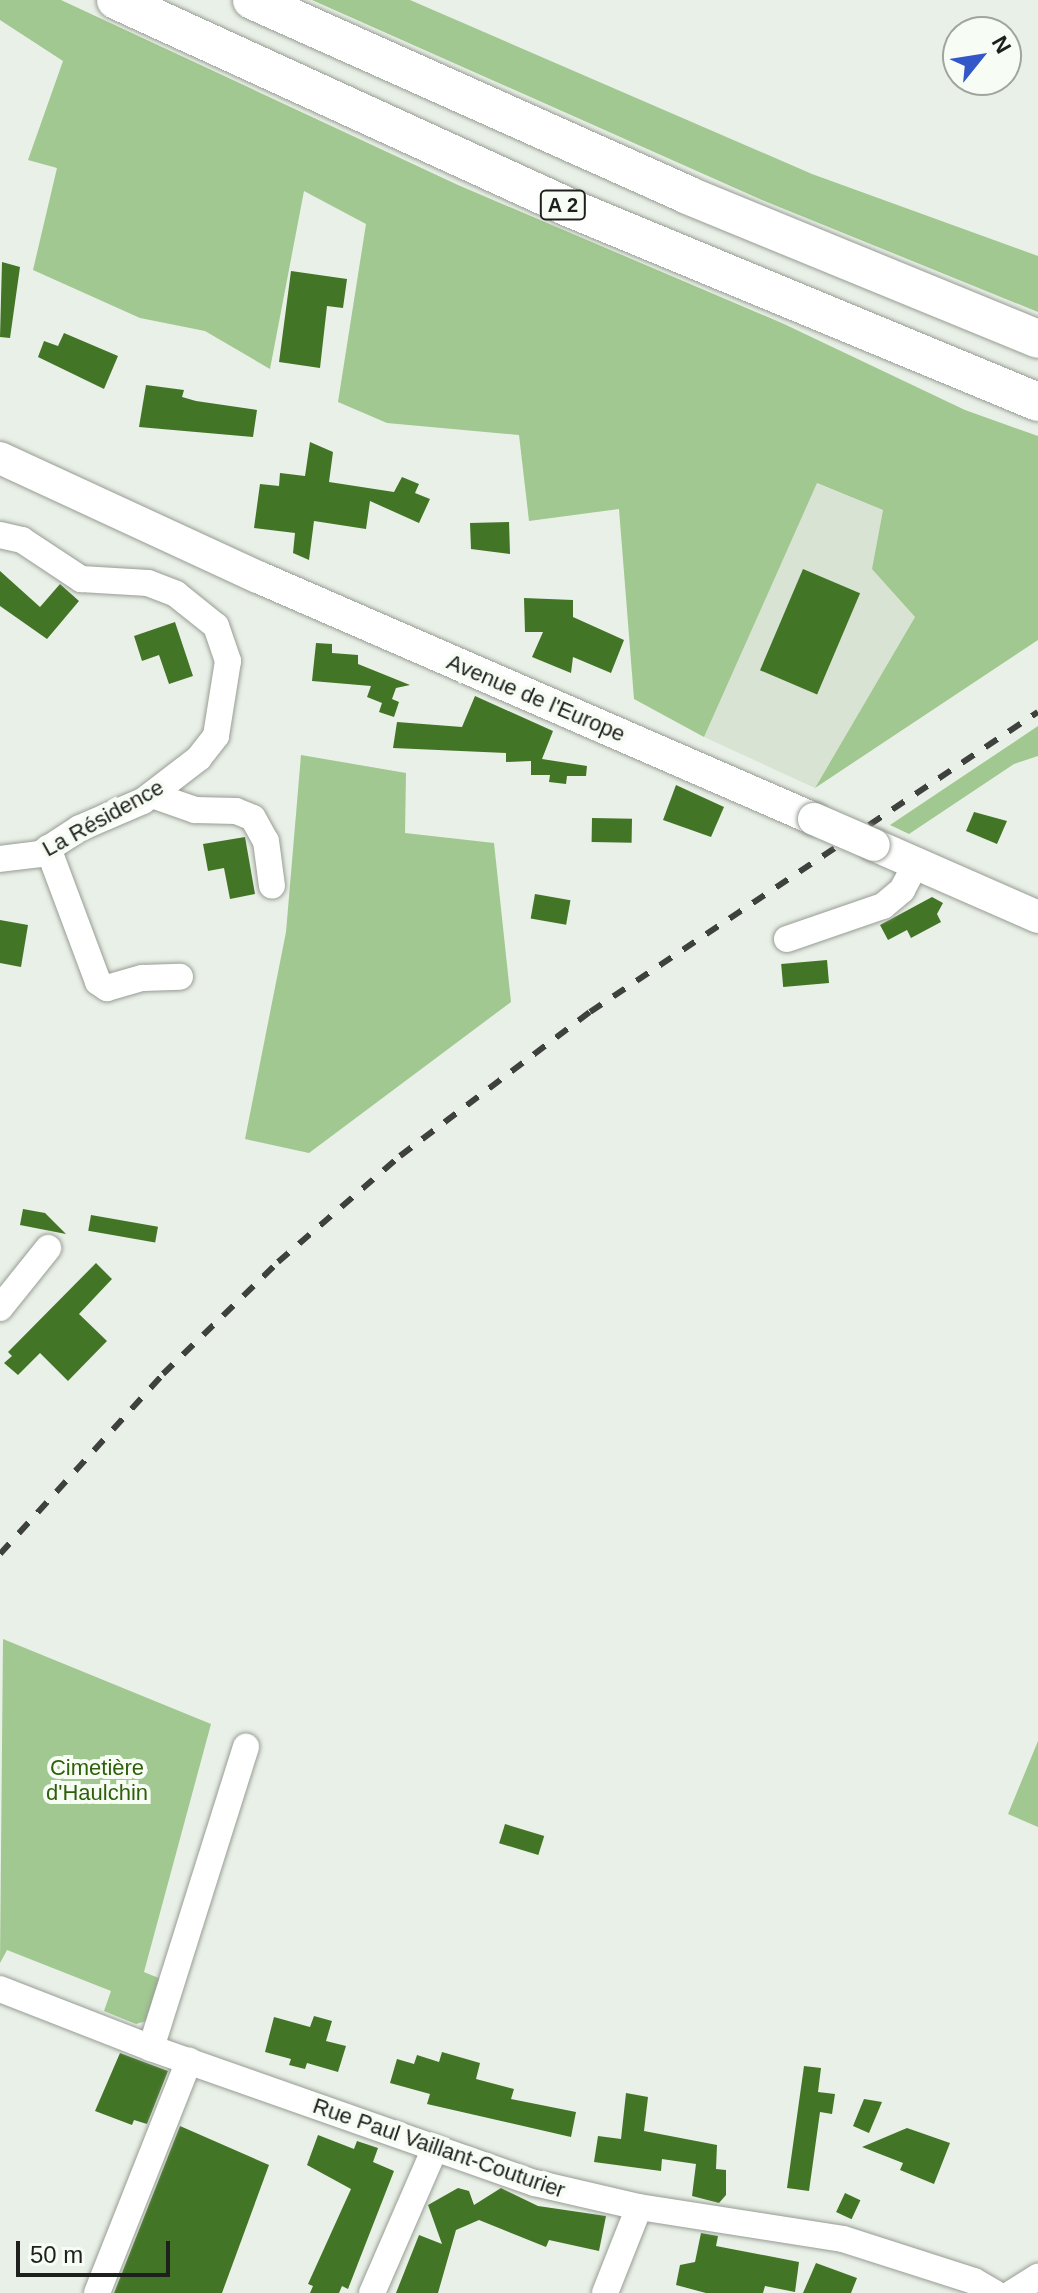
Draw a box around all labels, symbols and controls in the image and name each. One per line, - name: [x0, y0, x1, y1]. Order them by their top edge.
- north arrow: [942, 16, 1022, 96]
- text: N: [987, 32, 1016, 58]
- road number: A 2: [539, 189, 587, 221]
- street label: Avenue de l'Europe: [443, 649, 629, 747]
- street label: La Résidence: [38, 774, 168, 862]
- park label: Cimetière d'Haulchin: [46, 1754, 148, 1806]
- street label: Rue Paul Vaillant-Couturier: [309, 2092, 569, 2204]
- scale bar: [20, 2225, 174, 2275]
- text: 50 m: [30, 2241, 83, 2268]

